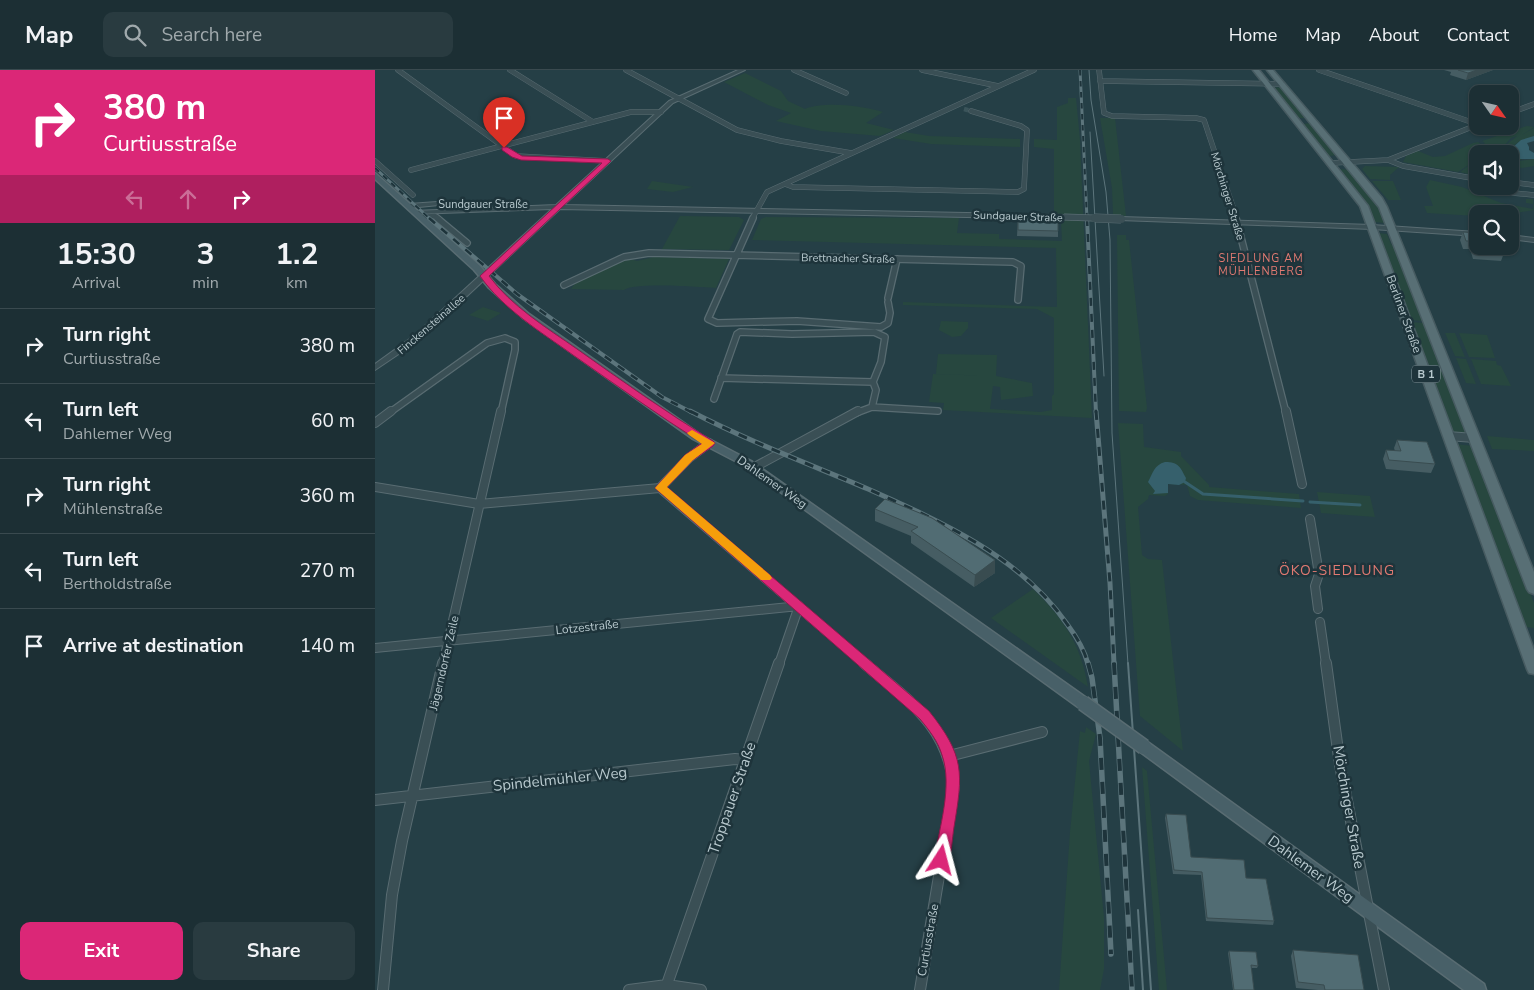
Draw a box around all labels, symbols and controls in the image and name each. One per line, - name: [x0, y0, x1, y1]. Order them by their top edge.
- search box: [103, 12, 453, 57]
- text: Map: [25, 19, 73, 51]
- icon: search: [121, 21, 149, 49]
- text: Search here: [161, 22, 262, 48]
- text: Home: [1229, 23, 1277, 47]
- text: Map: [1305, 23, 1341, 47]
- text: About: [1369, 23, 1419, 47]
- text: Contact: [1447, 23, 1509, 47]
- text: 380 m: [103, 84, 206, 131]
- north arrow: [1469, 85, 1519, 135]
- map controls: [1469, 85, 1519, 255]
- icon: right: [20, 90, 85, 155]
- pin: [483, 97, 525, 148]
- icon: arrive: [490, 104, 518, 132]
- text: Curtiusstraße: [103, 129, 237, 159]
- button: sound: [1469, 145, 1519, 195]
- street label: Mörchinger Straße: [1207, 150, 1248, 242]
- icon: left: [121, 185, 149, 213]
- icon: ahead: [174, 185, 202, 213]
- icon: right: [227, 185, 255, 213]
- street label: Sundgauer Straße: [438, 197, 528, 212]
- button: search: [1469, 205, 1519, 255]
- street label: Sundgauer Straße: [973, 207, 1063, 226]
- text: 15:30: [56, 234, 136, 275]
- text: 3: [196, 234, 214, 275]
- text: 1.2: [275, 234, 319, 275]
- street label: Brettnacher Straße: [801, 250, 895, 267]
- district label: SIEDLUNG AM MÜHLENBERG: [1218, 251, 1304, 279]
- text: Arrival: [72, 272, 120, 294]
- text: min: [192, 272, 219, 294]
- text: km: [286, 272, 308, 294]
- street label: Berliner Straße: [1383, 273, 1425, 355]
- street label: Finckensteinallee: [394, 291, 468, 358]
- text: Turn right: [63, 322, 150, 348]
- icon: right: [20, 332, 48, 360]
- text: 380 m: [300, 333, 355, 359]
- text: Curtiusstraße: [63, 348, 160, 370]
- road number: B 1: [1412, 366, 1440, 382]
- text: Turn left: [63, 397, 138, 423]
- icon: left: [20, 407, 48, 435]
- text: 60 m: [311, 408, 355, 434]
- text: Dahlemer Weg: [63, 423, 172, 445]
- street label: Dahlemer Weg: [734, 452, 810, 512]
- text: Turn right: [63, 472, 150, 498]
- icon: right: [20, 482, 48, 510]
- text: 360 m: [300, 483, 355, 509]
- text: Mühlenstraße: [63, 498, 163, 520]
- text: Turn left: [63, 547, 138, 573]
- icon: left: [20, 557, 48, 585]
- text: 270 m: [300, 558, 355, 584]
- district label: ÖKO-SIEDLUNG: [1279, 561, 1395, 580]
- text: Bertholdstraße: [63, 573, 172, 595]
- street label: Jägerndorfer Zeile: [425, 614, 463, 713]
- street label: Lotzestraße: [555, 616, 619, 638]
- icon: arrive: [20, 632, 48, 660]
- text: Arrive at destination: [63, 633, 244, 659]
- text: 140 m: [300, 633, 355, 659]
- street label: Troppauer Straße: [703, 739, 761, 857]
- street label: Mörchinger Straße: [1328, 744, 1370, 870]
- street label: Spindelmühler Weg: [492, 762, 628, 796]
- street label: Dahlemer Weg: [1264, 831, 1358, 907]
- position arrow: [914, 833, 966, 885]
- street label: Curtiusstraße: [914, 903, 942, 977]
- button: Exit: [20, 922, 183, 980]
- button: Share: [193, 922, 355, 980]

